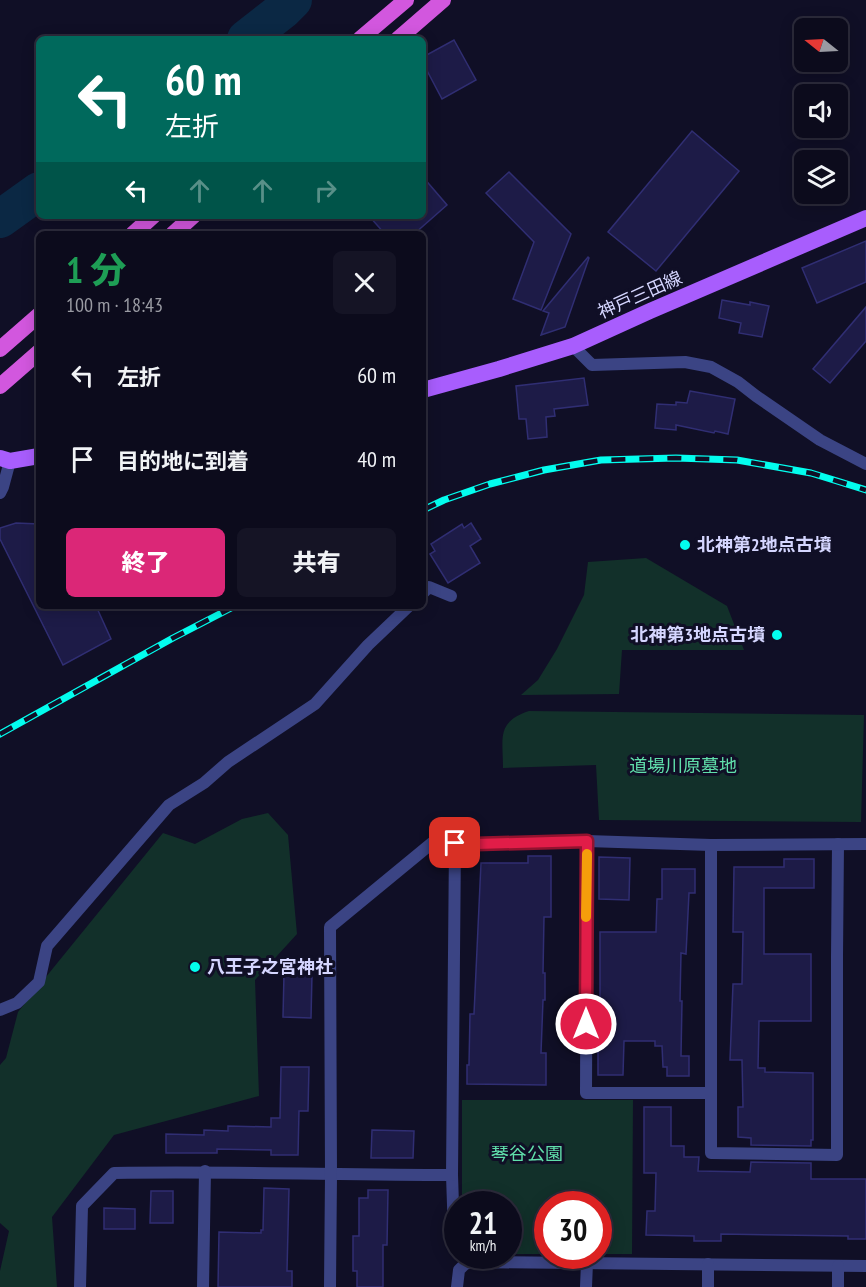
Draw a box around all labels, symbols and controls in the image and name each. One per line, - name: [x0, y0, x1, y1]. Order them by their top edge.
- north arrow: [794, 18, 848, 72]
- map controls: [794, 18, 848, 204]
- text: 60 m: [165, 52, 242, 107]
- icon: left: [66, 60, 144, 138]
- button: sound: [794, 84, 848, 138]
- text: 左折: [165, 109, 219, 143]
- button: layers: [794, 150, 848, 204]
- icon: left: [120, 174, 153, 207]
- icon: ahead: [183, 174, 216, 207]
- icon: ahead: [246, 174, 279, 207]
- icon: right: [309, 174, 342, 207]
- text: 1 分: [66, 246, 127, 293]
- button: close: [333, 251, 396, 314]
- street label: 神戸三田線: [594, 266, 686, 323]
- text: 100 m · 18:43: [66, 292, 163, 318]
- icon: left: [66, 359, 99, 392]
- text: 60 m: [357, 361, 396, 389]
- text: 左折: [117, 363, 161, 391]
- icon: arrive: [66, 443, 99, 476]
- text: 40 m: [357, 445, 396, 473]
- text: 目的地に到着: [117, 447, 249, 475]
- button: 終了: [66, 528, 225, 597]
- button: 共有: [237, 528, 396, 597]
- place label: 北神第2地点古墳: [697, 533, 832, 556]
- marker: 北神第2地点古墳: [678, 538, 692, 552]
- place label: 北神第3地点古墳: [630, 623, 765, 646]
- marker: 北神第3地点古墳: [770, 628, 784, 642]
- park label: 道場川原墓地: [629, 754, 737, 777]
- pin: [429, 817, 480, 868]
- icon: arrive: [438, 826, 471, 859]
- place label: 八王子之宮神社: [207, 955, 333, 978]
- marker: 八王子之宮神社: [188, 960, 202, 974]
- position arrow: [554, 992, 618, 1056]
- park label: 琴谷公園: [491, 1142, 563, 1165]
- speed limit sign: 30: [534, 1191, 612, 1269]
- text: 21: [469, 1203, 497, 1242]
- text: km/h: [470, 1236, 496, 1255]

